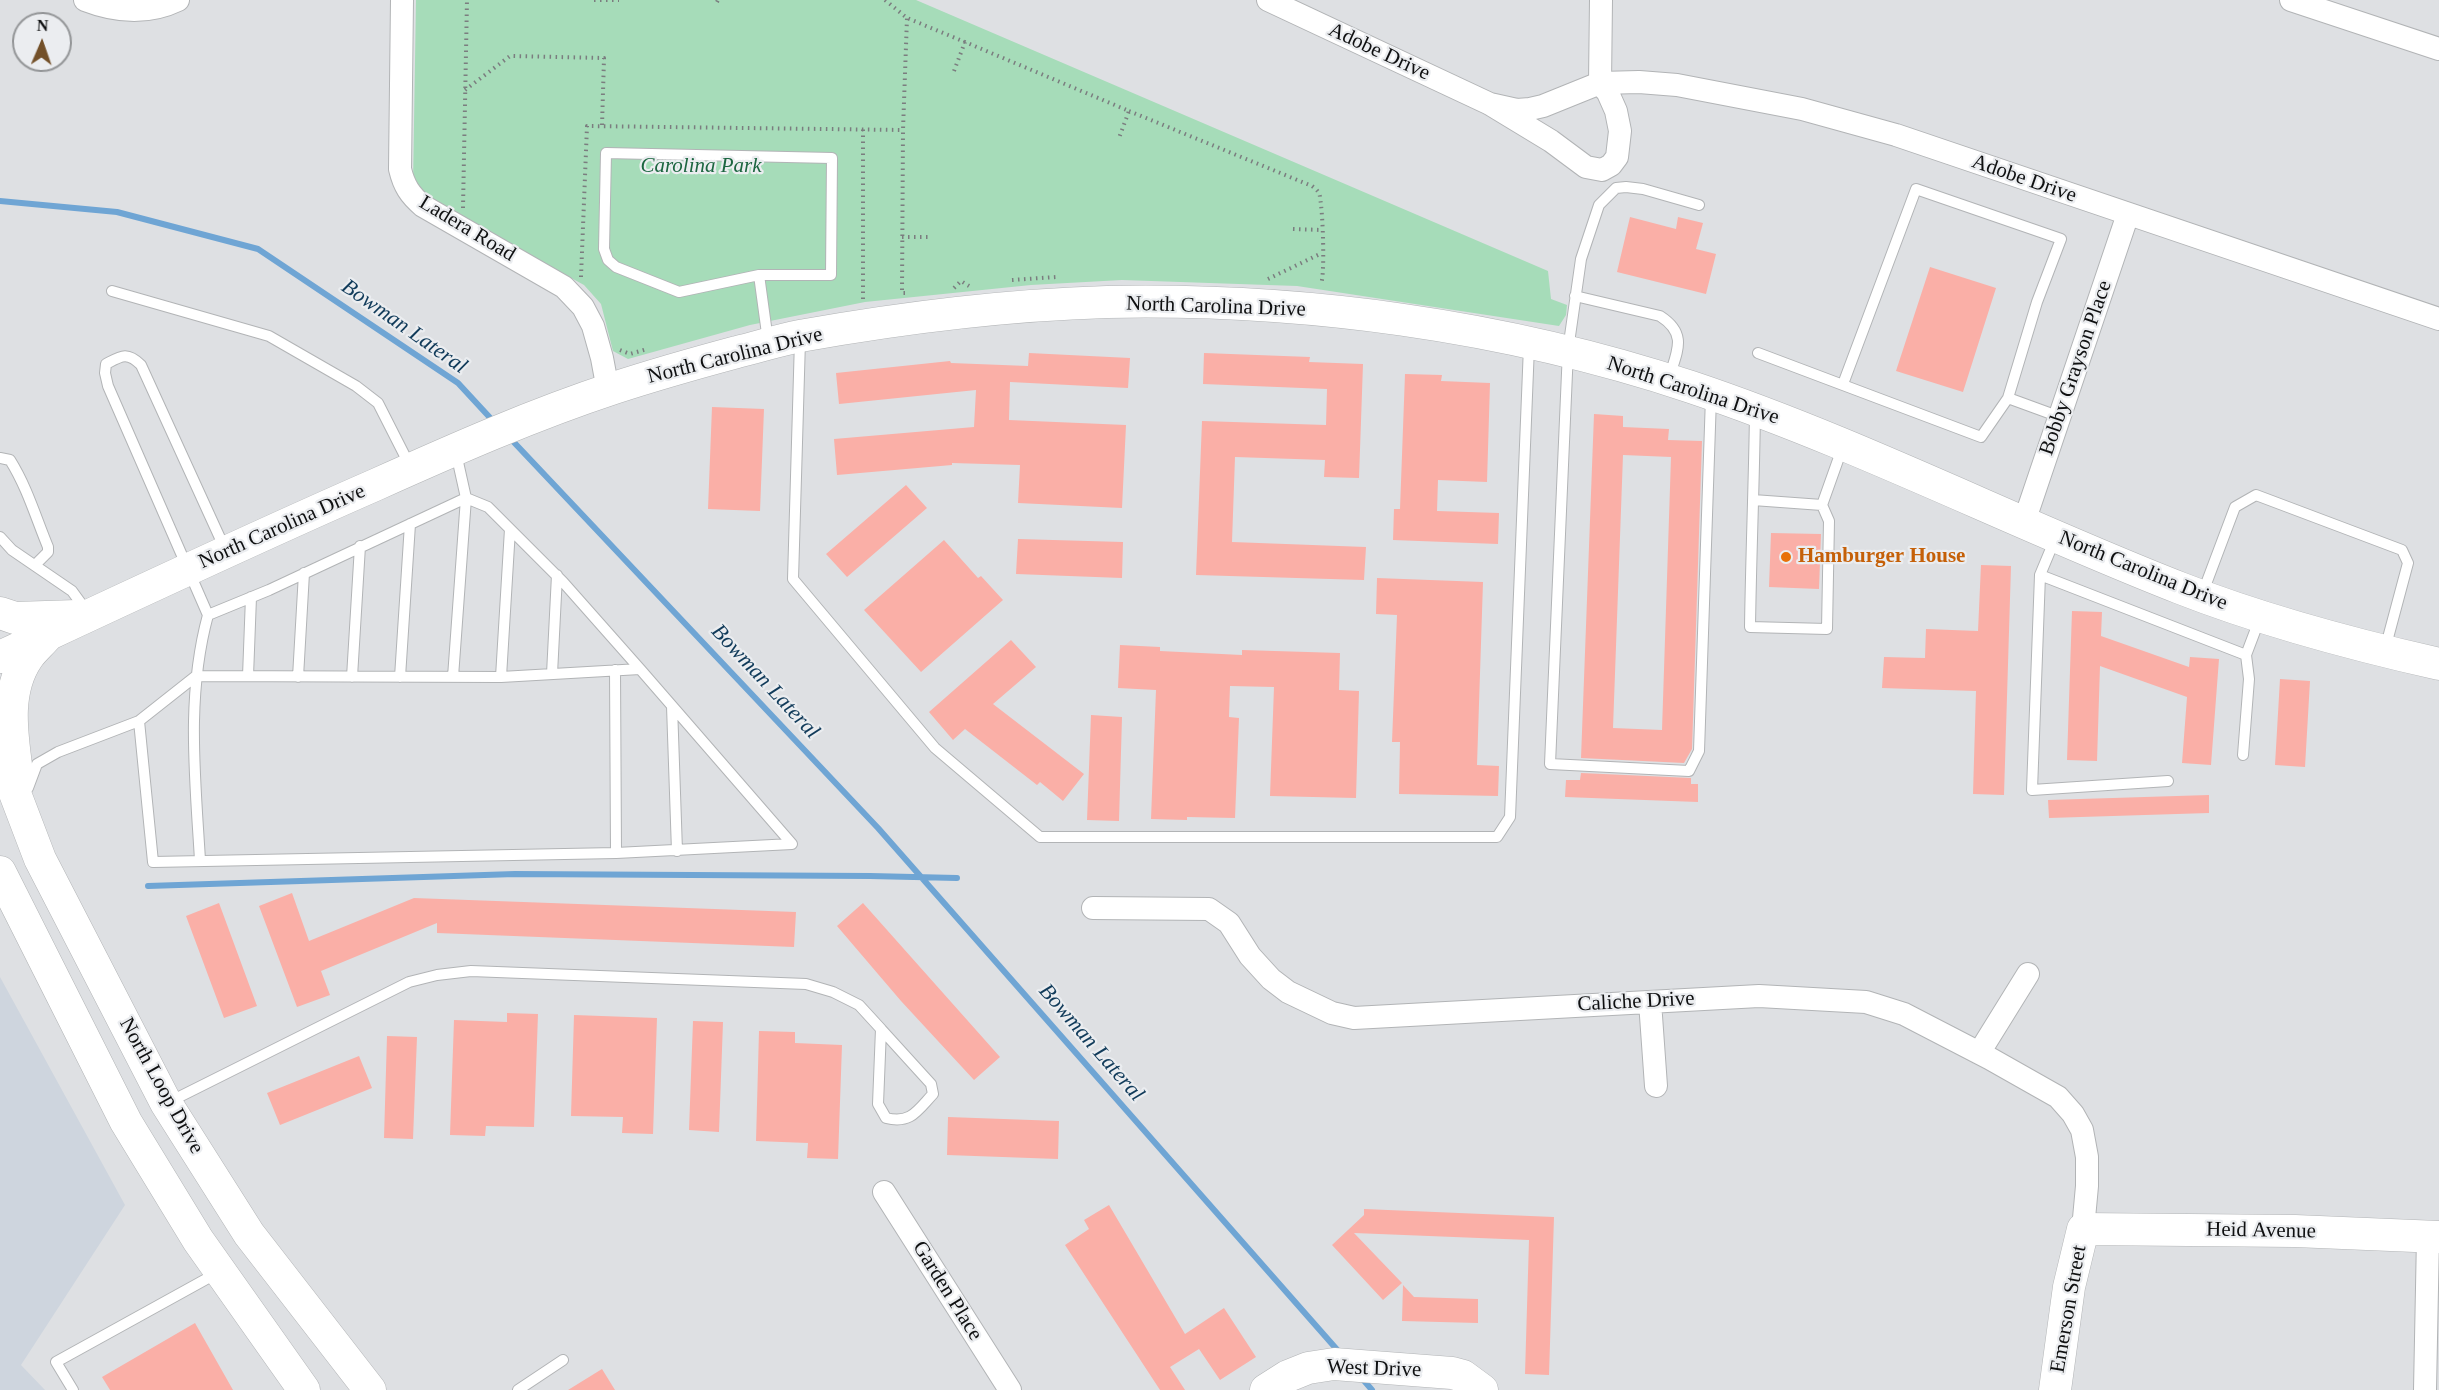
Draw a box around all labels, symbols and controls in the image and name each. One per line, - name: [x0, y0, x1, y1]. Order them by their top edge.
- north arrow: [12, 12, 72, 72]
- text: N: [37, 17, 49, 34]
- street label: Adobe Drive: [1324, 18, 1434, 86]
- street label: Adobe Drive: [1968, 149, 2080, 209]
- park label: Carolina Park: [640, 153, 762, 179]
- street label: Ladera Road: [414, 190, 520, 268]
- water label: Bowman Lateral: [336, 274, 472, 380]
- street label: Bobby Grayson Place: [2034, 277, 2118, 459]
- street label: North Carolina Drive: [1126, 291, 1306, 323]
- street label: North Carolina Drive: [645, 322, 825, 390]
- street label: North Carolina Drive: [1604, 351, 1782, 431]
- street label: North Carolina Drive: [195, 479, 369, 575]
- street label: North Carolina Drive: [2055, 526, 2231, 616]
- place label: Hamburger House: [1798, 544, 1965, 570]
- marker: Hamburger House: [1779, 550, 1793, 564]
- water label: Bowman Lateral: [705, 619, 825, 745]
- water label: Bowman Lateral: [1033, 979, 1149, 1107]
- street label: Caliche Drive: [1577, 986, 1695, 1018]
- street label: North Loop Drive: [113, 1014, 209, 1158]
- street label: Heid Avenue: [2206, 1217, 2316, 1245]
- street label: Garden Place: [906, 1237, 988, 1345]
- street label: Emerson Street: [2045, 1243, 2093, 1375]
- street label: West Drive: [1326, 1355, 1422, 1383]

